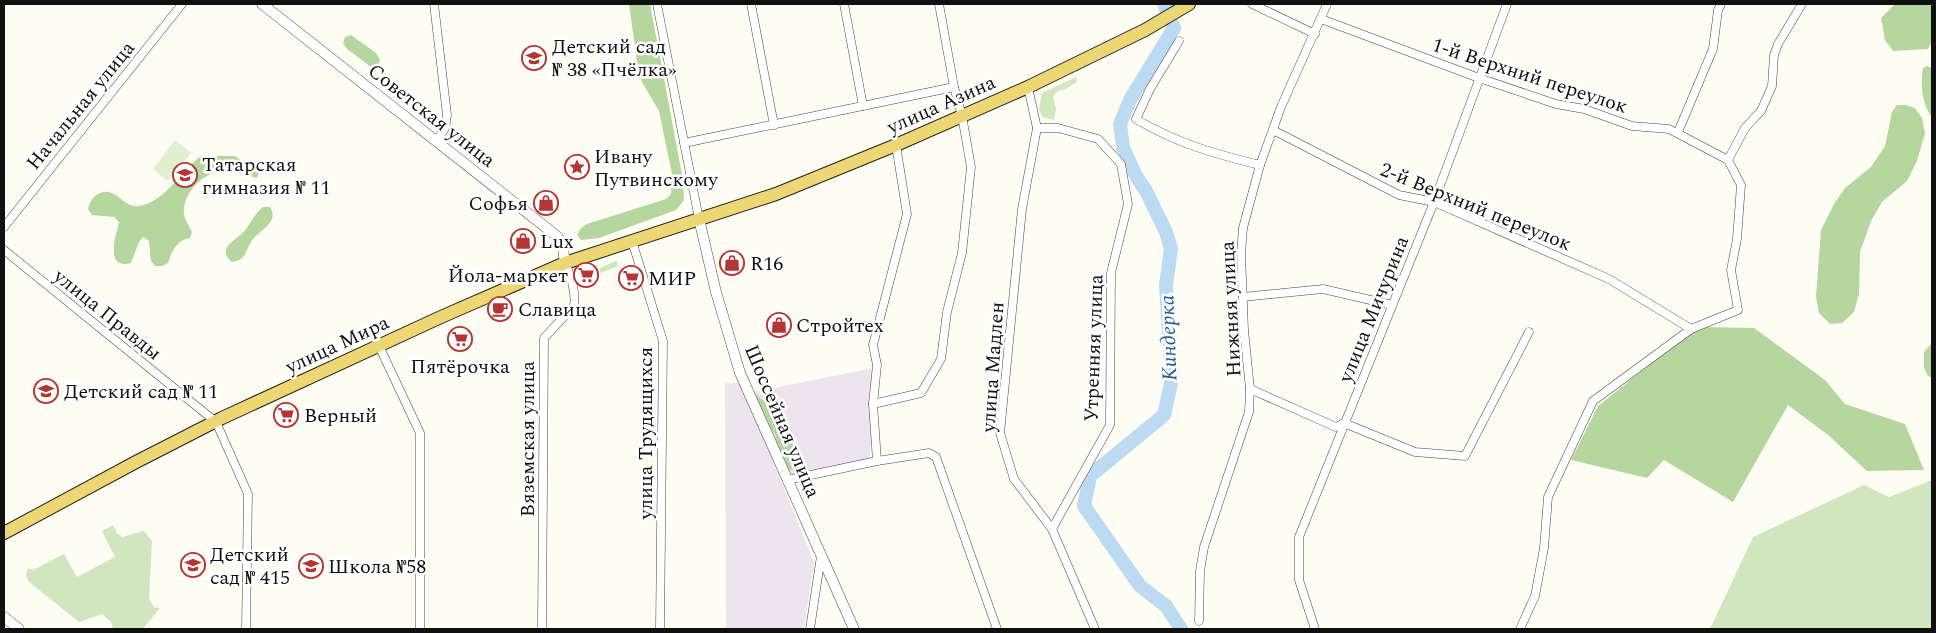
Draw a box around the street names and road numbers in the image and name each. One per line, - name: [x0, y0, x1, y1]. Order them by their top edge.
- street label: 1-й Верхний переулок: [1428, 30, 1631, 122]
- street label: Начальная улица: [19, 34, 142, 177]
- street label: Советская улица: [361, 56, 502, 175]
- street label: улица Азина: [881, 68, 1001, 143]
- street label: 2-й Верхний переулок: [1375, 155, 1576, 259]
- street label: улица Мичурина: [1331, 231, 1417, 388]
- street label: Нижняя улица: [1212, 240, 1250, 378]
- street label: улица Правды: [46, 261, 168, 368]
- street label: Утренняя улица: [1076, 273, 1112, 422]
- street label: улица Мадлен: [973, 301, 1013, 434]
- street label: улица Мира: [280, 308, 394, 382]
- street label: Шоссейная улица: [736, 340, 828, 503]
- street label: улица Трудящихся: [631, 347, 661, 520]
- street label: Вяземская улица: [513, 361, 543, 517]

